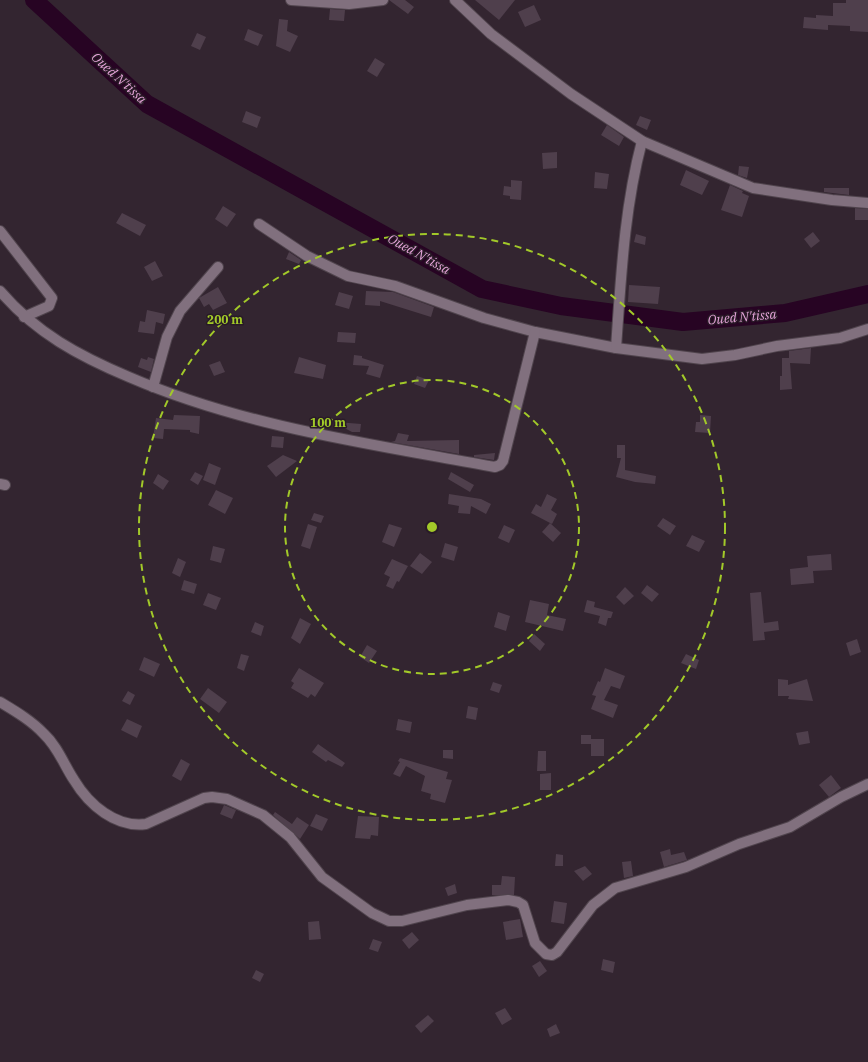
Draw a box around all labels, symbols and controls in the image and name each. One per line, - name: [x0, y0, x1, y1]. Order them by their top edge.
- water label: Oued N'tissa: [88, 49, 150, 107]
- water label: Oued N'tissa: [385, 230, 453, 278]
- water label: Oued N'tissa: [707, 306, 777, 328]
- text: 200 m: [207, 312, 243, 327]
- text: 100 m: [310, 415, 346, 430]
- centre of rings: [425, 520, 439, 534]

